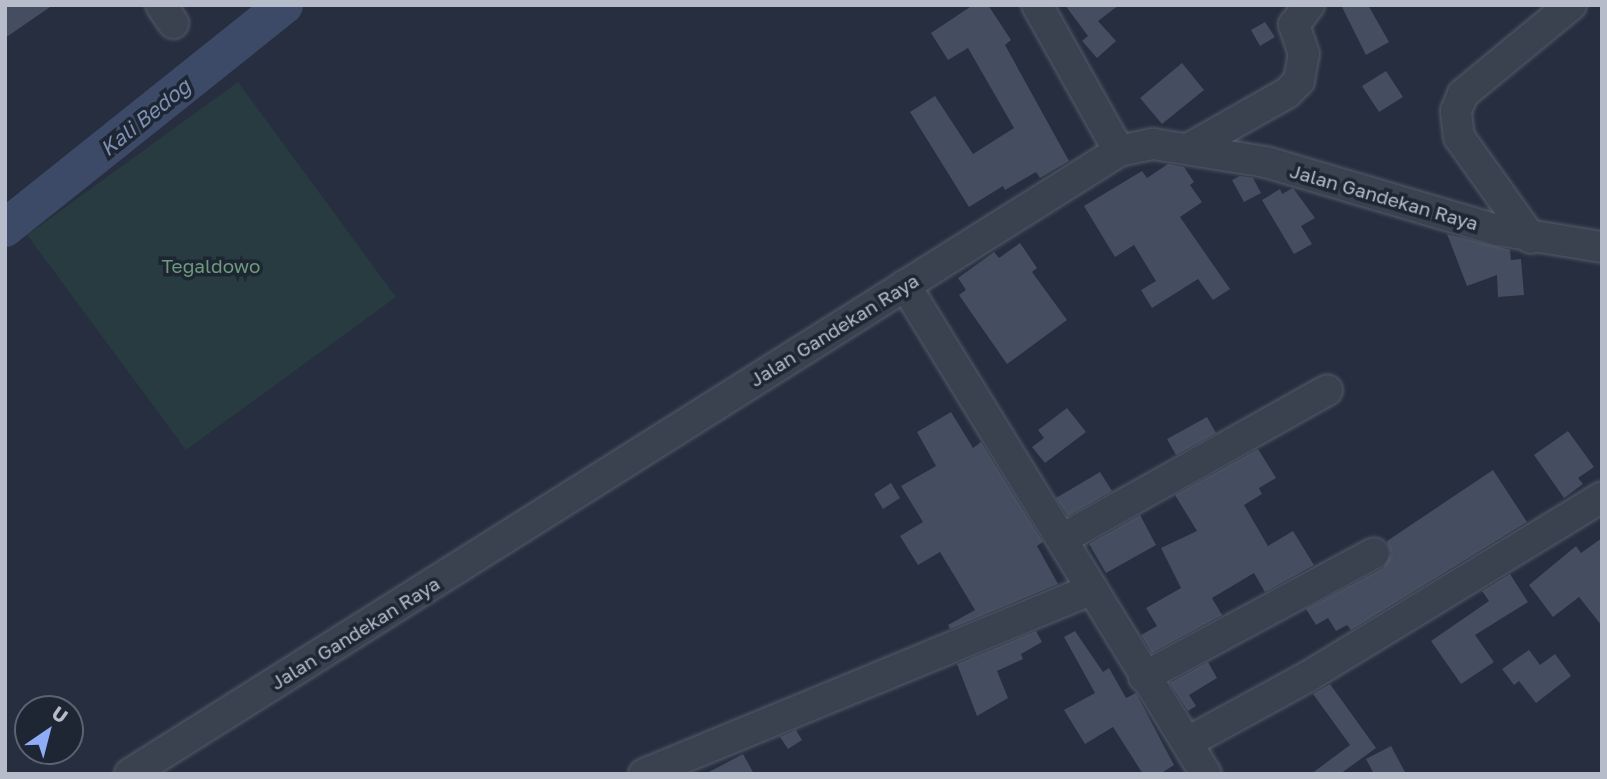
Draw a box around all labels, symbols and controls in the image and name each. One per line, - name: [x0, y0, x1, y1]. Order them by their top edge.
- water label: Kali Bedog: [95, 73, 195, 161]
- street label: Jalan Gandekan Raya: [1287, 159, 1481, 235]
- park label: Tegaldowo: [162, 255, 260, 277]
- street label: Jalan Gandekan Raya: [745, 269, 923, 391]
- street label: Jalan Gandekan Raya: [266, 572, 444, 694]
- north arrow: [14, 695, 84, 765]
- text: U: [48, 701, 72, 727]

